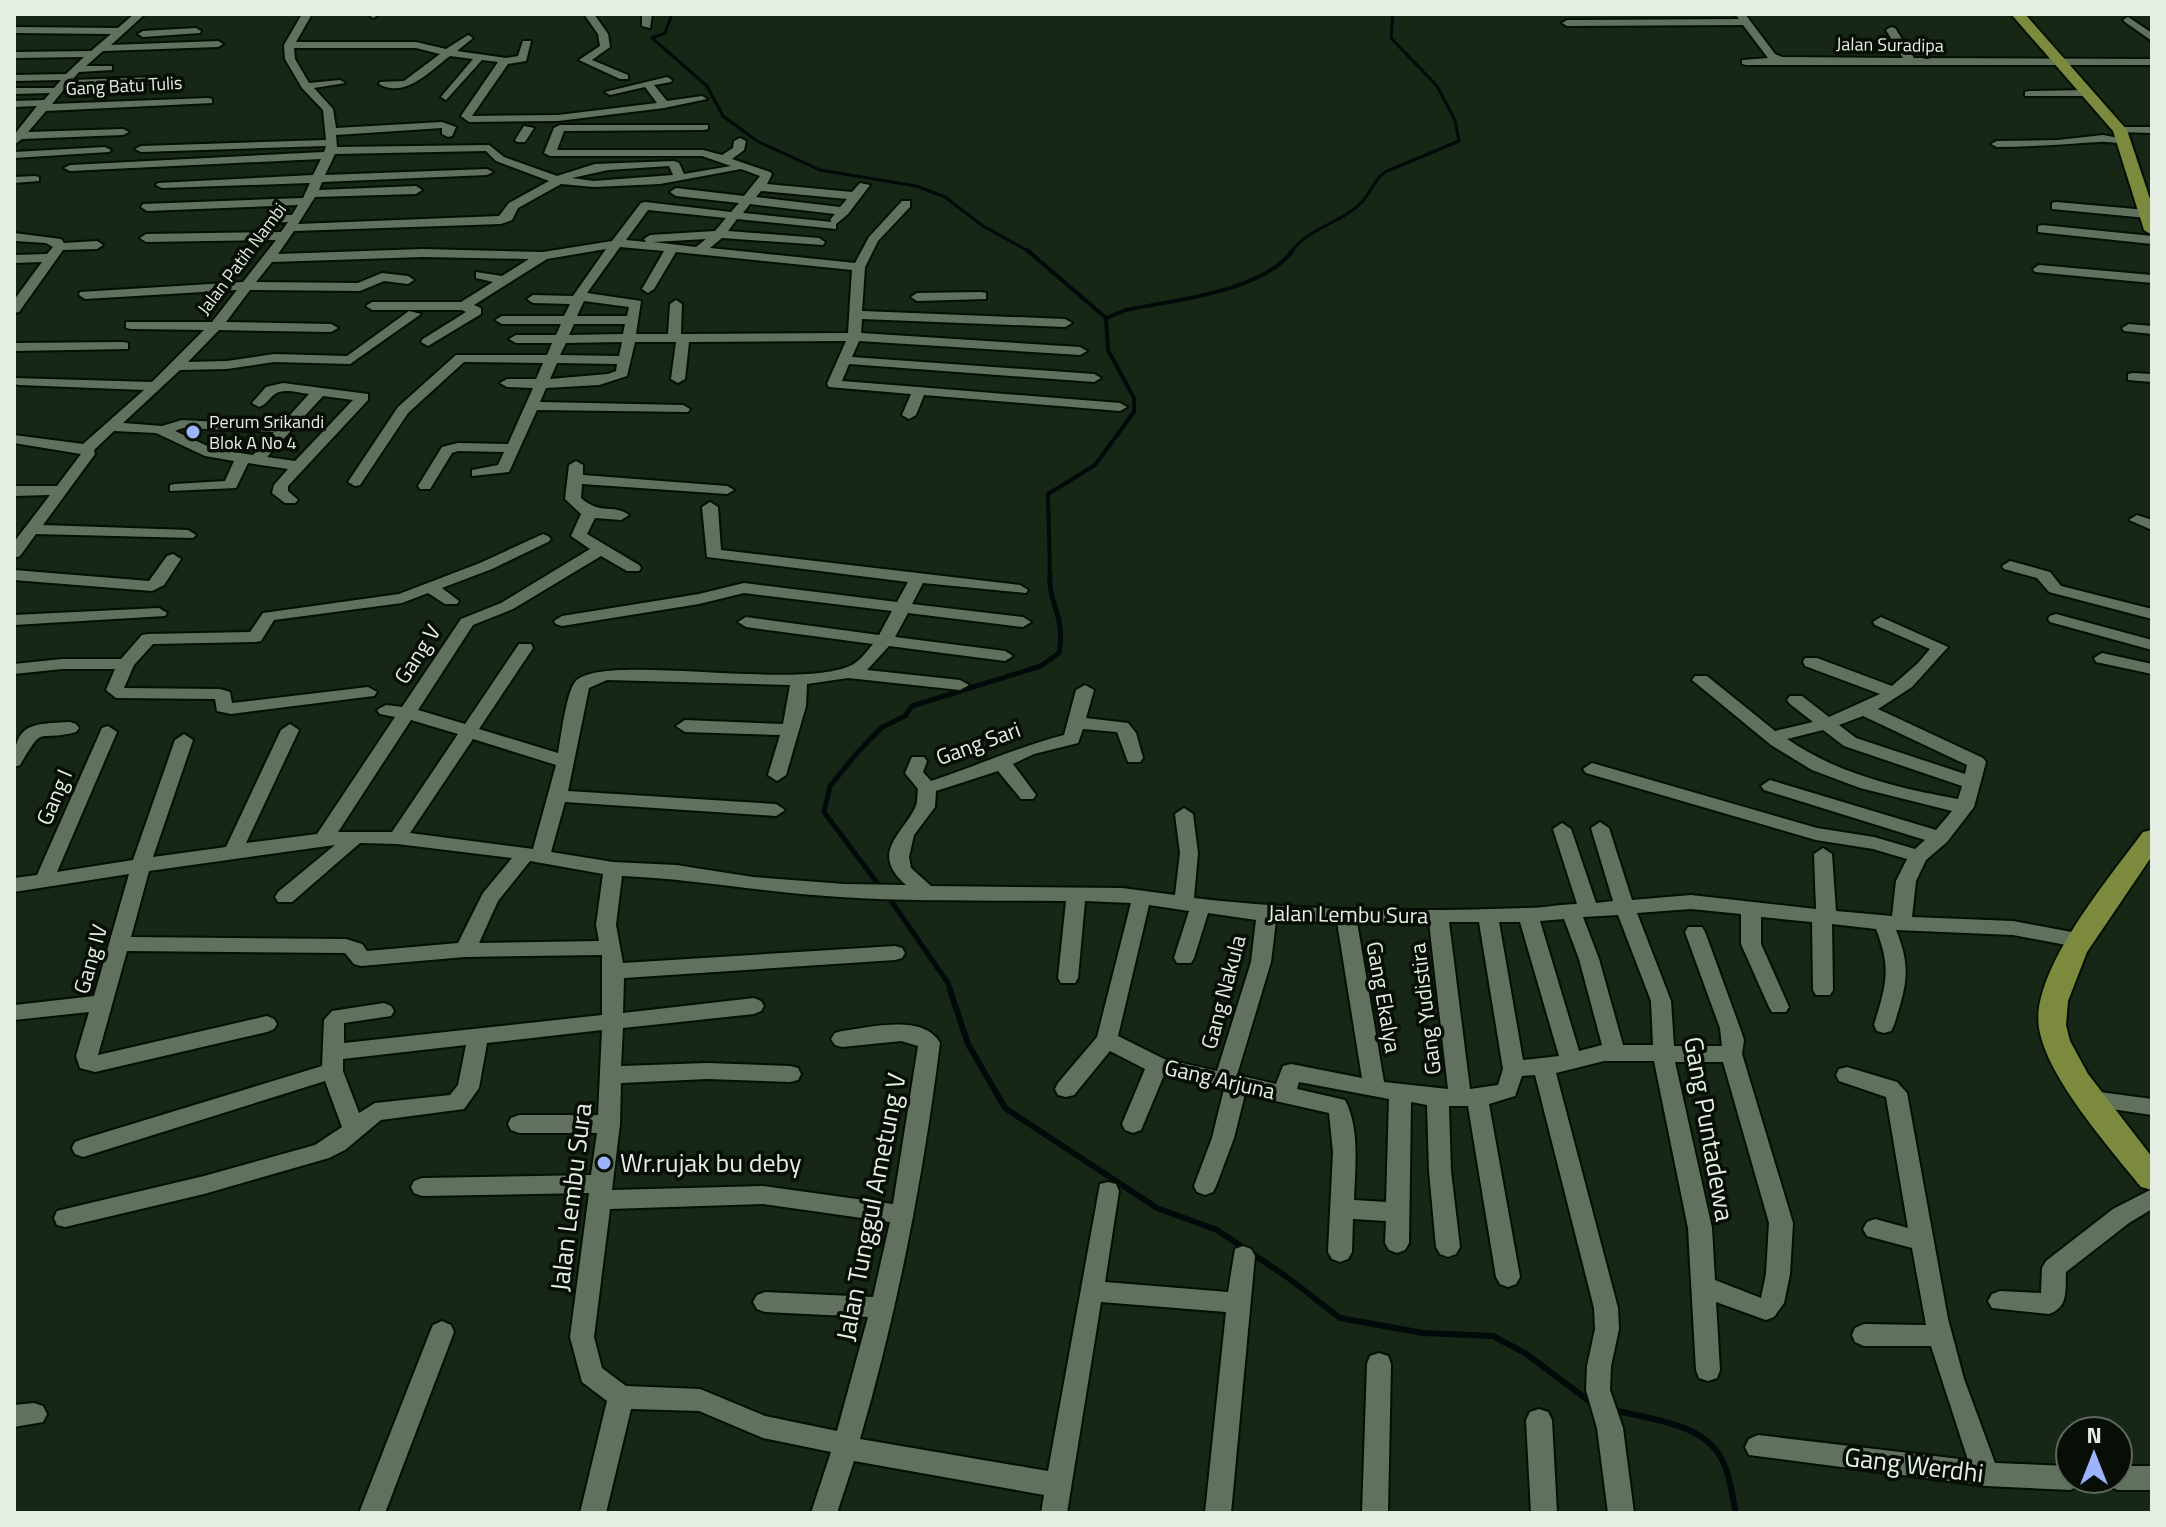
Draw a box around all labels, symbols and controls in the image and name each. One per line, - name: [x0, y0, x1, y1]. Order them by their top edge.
- street label: Jalan Suradipa: [1836, 30, 1944, 59]
- street label: Gang Batu Tulis: [65, 69, 183, 102]
- street label: Jalan Patih Nambi: [190, 197, 293, 320]
- place label: Perum Srikandi Blok A No 4: [209, 408, 324, 456]
- marker: Perum Srikandi Blok A No 4: [184, 423, 202, 441]
- street label: Gang V: [385, 617, 449, 691]
- street label: Gang Sari: [931, 712, 1025, 774]
- street label: Gang I: [27, 764, 81, 830]
- street label: Jalan Lembu Sura: [1268, 896, 1428, 932]
- street label: Gang IV: [64, 920, 116, 998]
- street label: Gang Nakula: [1191, 931, 1255, 1053]
- street label: Gang Ekalya: [1357, 939, 1411, 1055]
- street label: Gang Yudistira: [1400, 941, 1450, 1077]
- street label: Gang Puntadewa: [1674, 1034, 1745, 1224]
- street label: Gang Arjuna: [1161, 1050, 1279, 1108]
- street label: Jalan Tunggul Ametung V: [825, 1070, 916, 1344]
- street label: Jalan Lembu Sura: [540, 1100, 601, 1293]
- place label: Wr.rujak bu deby: [620, 1143, 802, 1182]
- marker: Wr.rujak bu deby: [595, 1154, 613, 1172]
- north arrow: [2054, 1415, 2134, 1495]
- text: N: [2086, 1418, 2102, 1452]
- street label: Gang Werdhi: [1842, 1437, 1986, 1492]

